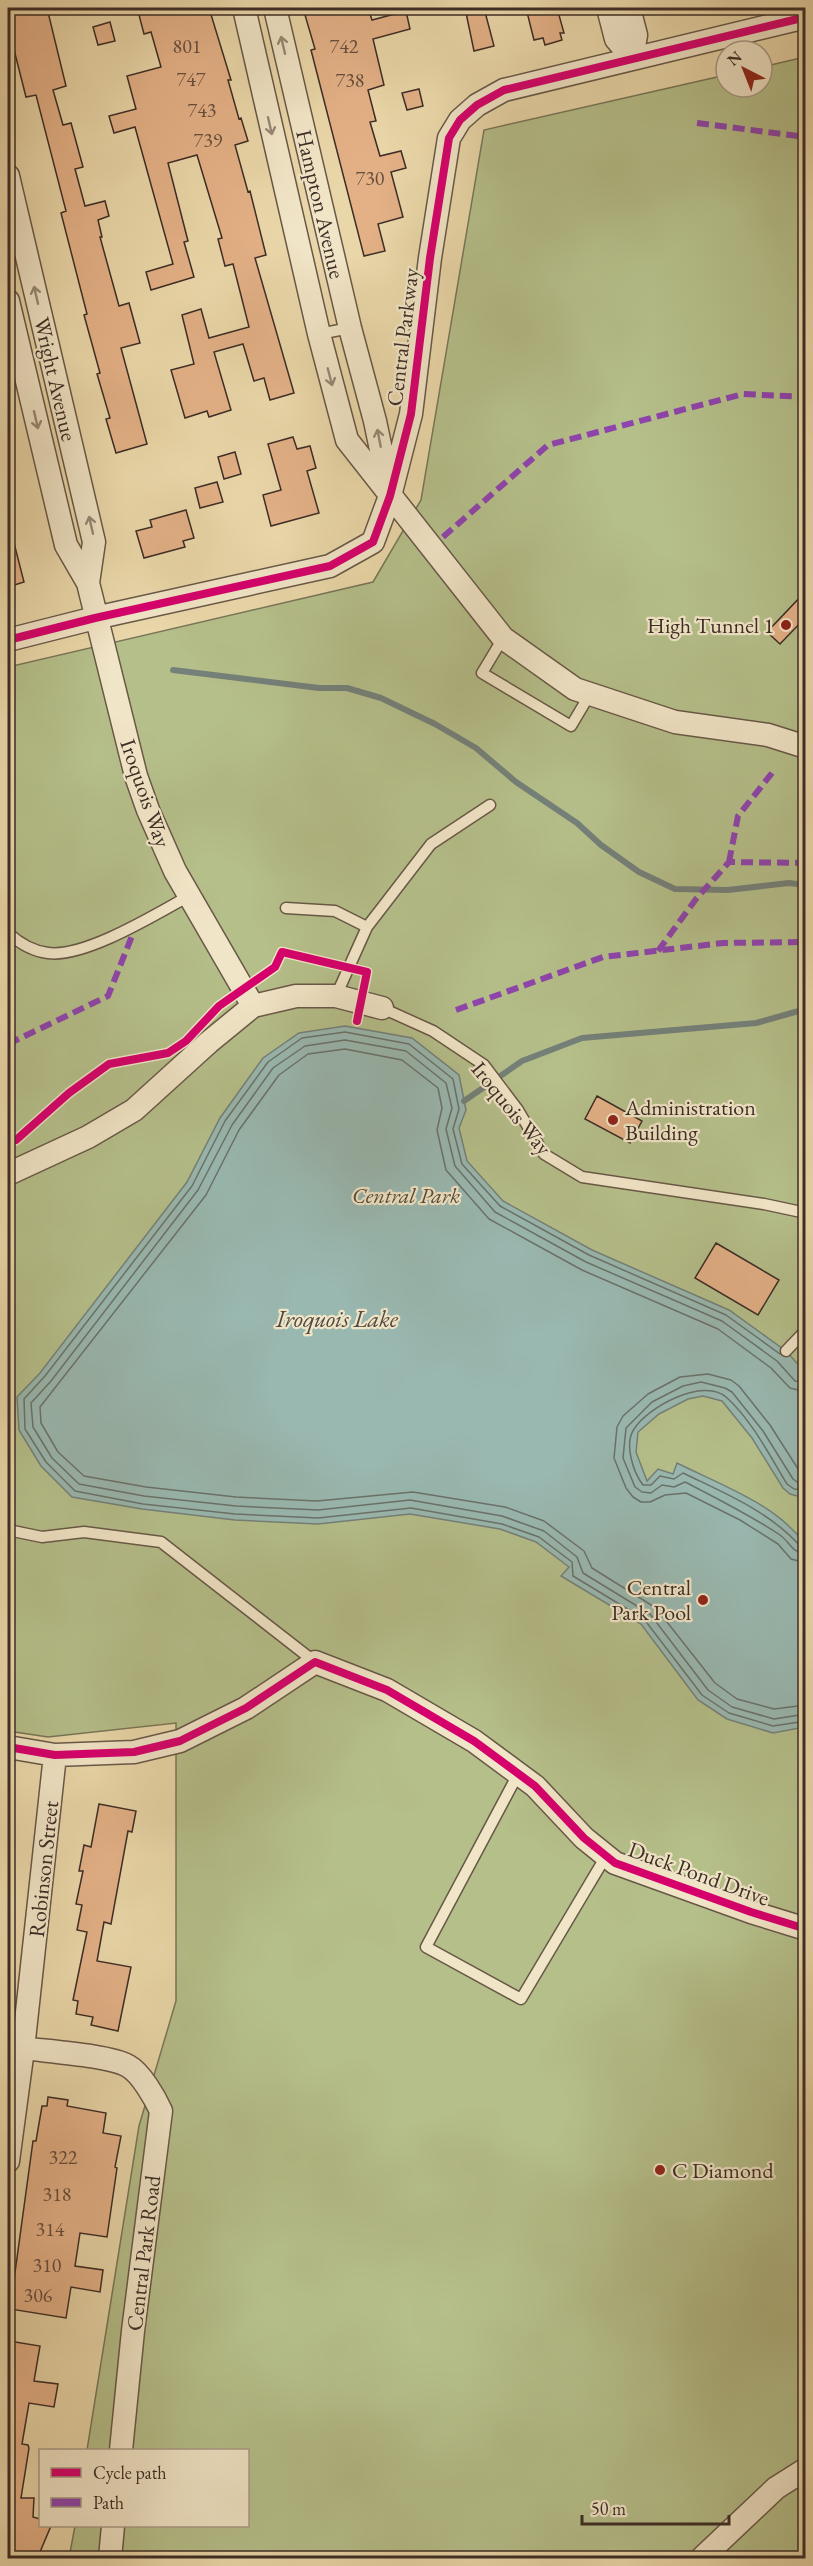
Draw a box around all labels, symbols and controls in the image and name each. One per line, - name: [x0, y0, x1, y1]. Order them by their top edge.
- house number: 801: [173, 33, 201, 59]
- house number: 742: [330, 33, 359, 59]
- one-way arrow: [277, 36, 289, 55]
- north arrow: [714, 39, 774, 99]
- text: N: [722, 46, 746, 70]
- house number: 747: [177, 66, 206, 92]
- house number: 738: [336, 67, 364, 93]
- house number: 743: [188, 97, 216, 123]
- one-way arrow: [265, 116, 276, 135]
- house number: 739: [194, 127, 223, 153]
- street label: Hampton Avenue: [289, 127, 352, 282]
- house number: 730: [356, 165, 385, 191]
- street label: Central Parkway: [380, 266, 425, 408]
- one-way arrow: [29, 286, 41, 305]
- street label: Wright Avenue: [27, 314, 84, 444]
- one-way arrow: [325, 367, 337, 386]
- one-way arrow: [30, 410, 42, 429]
- one-way arrow: [373, 429, 384, 449]
- one-way arrow: [84, 516, 96, 535]
- place label: High Tunnel 1: [647, 611, 774, 640]
- marker: High Tunnel 1: [779, 618, 793, 632]
- street label: Iroquois Way: [113, 735, 178, 852]
- street label: Iroquois Way: [465, 1055, 559, 1162]
- place label: Administration Building: [624, 1093, 756, 1147]
- marker: Administration Building: [606, 1113, 620, 1127]
- park label: Central Park: [352, 1181, 460, 1210]
- water label: Iroquois Lake: [275, 1303, 399, 1335]
- place label: Central Park Pool: [611, 1573, 691, 1627]
- marker: Central Park Pool: [696, 1593, 710, 1607]
- street label: Robinson Street: [22, 1799, 65, 1939]
- street label: Duck Pond Drive: [624, 1835, 774, 1913]
- house number: 322: [49, 2144, 78, 2170]
- place label: C Diamond: [672, 2156, 774, 2185]
- marker: C Diamond: [653, 2163, 667, 2177]
- street label: Central Park Road: [120, 2173, 168, 2332]
- house number: 318: [43, 2181, 71, 2207]
- house number: 314: [36, 2216, 65, 2242]
- house number: 310: [33, 2252, 62, 2278]
- house number: 306: [24, 2282, 53, 2308]
- legend: [39, 2449, 249, 2527]
- text: Cycle path: [93, 2461, 167, 2484]
- scale bar: [582, 2488, 729, 2526]
- text: Path: [93, 2491, 124, 2514]
- text: 50 m: [591, 2497, 626, 2520]

